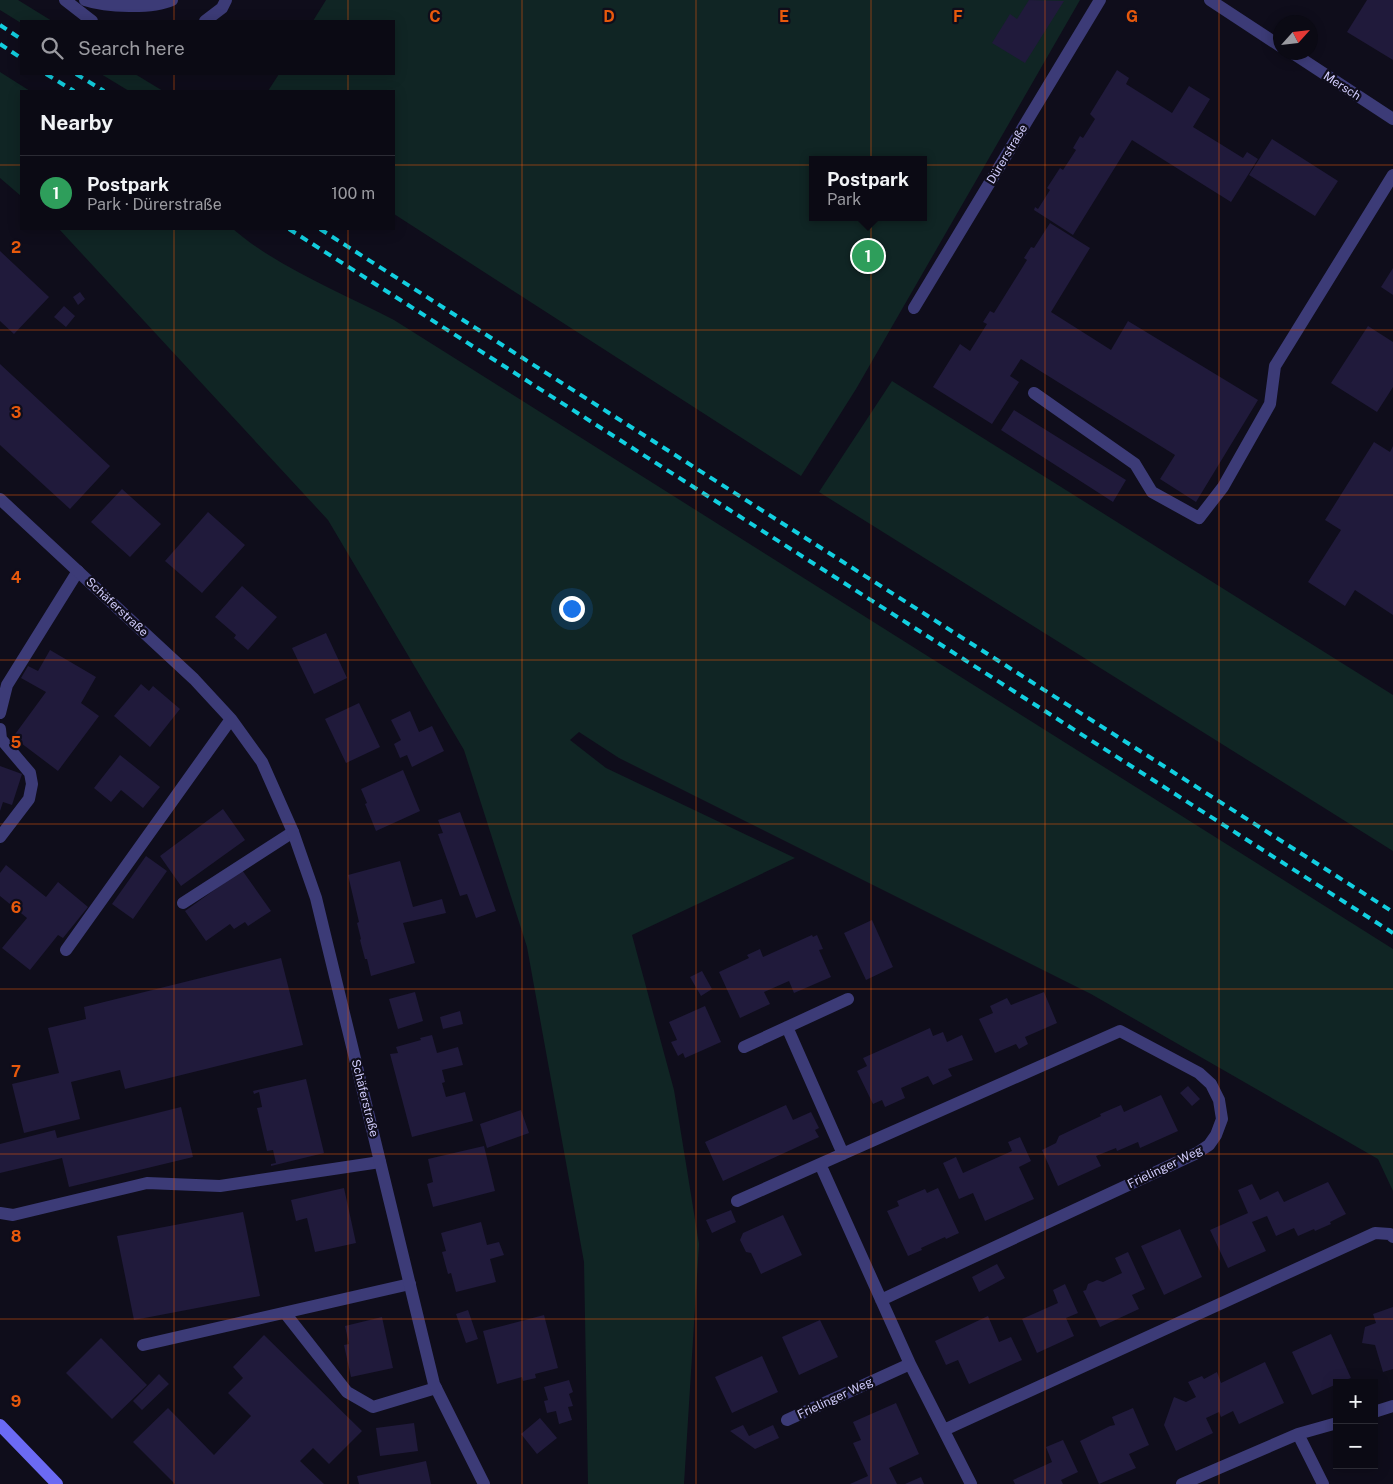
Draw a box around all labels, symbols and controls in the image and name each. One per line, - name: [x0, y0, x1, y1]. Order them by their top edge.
- text: C: [429, 7, 441, 26]
- text: D: [603, 7, 615, 26]
- text: E: [779, 7, 789, 26]
- text: F: [953, 7, 963, 26]
- text: G: [1126, 7, 1138, 26]
- north arrow: [1273, 15, 1318, 60]
- search box: [20, 20, 395, 75]
- icon: search: [38, 34, 66, 62]
- text: Search here: [78, 37, 185, 59]
- street label: Mersch: [1321, 69, 1363, 103]
- text: Nearby: [40, 110, 113, 135]
- street label: Dürerstraße: [984, 122, 1030, 186]
- popup: [809, 156, 927, 221]
- text: Postpark: [827, 168, 909, 190]
- text: Postpark: [87, 173, 169, 195]
- text: 1: [53, 184, 59, 203]
- text: 100 m: [331, 184, 375, 203]
- text: Park: [827, 190, 861, 209]
- text: Park · Dürerstraße: [87, 195, 222, 214]
- pin: 1: [852, 237, 884, 275]
- text: 2: [11, 238, 21, 257]
- text: 3: [11, 403, 21, 422]
- text: 4: [11, 568, 22, 587]
- street label: Schäferstraße: [83, 575, 151, 639]
- your location: [559, 596, 585, 622]
- text: 5: [11, 733, 22, 752]
- text: 6: [11, 898, 21, 917]
- street label: Schäferstraße: [349, 1058, 381, 1138]
- text: 7: [11, 1062, 21, 1081]
- street label: Frielinger Weg: [1125, 1143, 1205, 1191]
- text: 8: [11, 1227, 22, 1246]
- street label: Frielinger Weg: [795, 1374, 875, 1422]
- map controls: [1333, 1379, 1378, 1469]
- button: +: [1333, 1379, 1378, 1424]
- text: 9: [11, 1392, 21, 1411]
- button: −: [1333, 1424, 1378, 1469]

